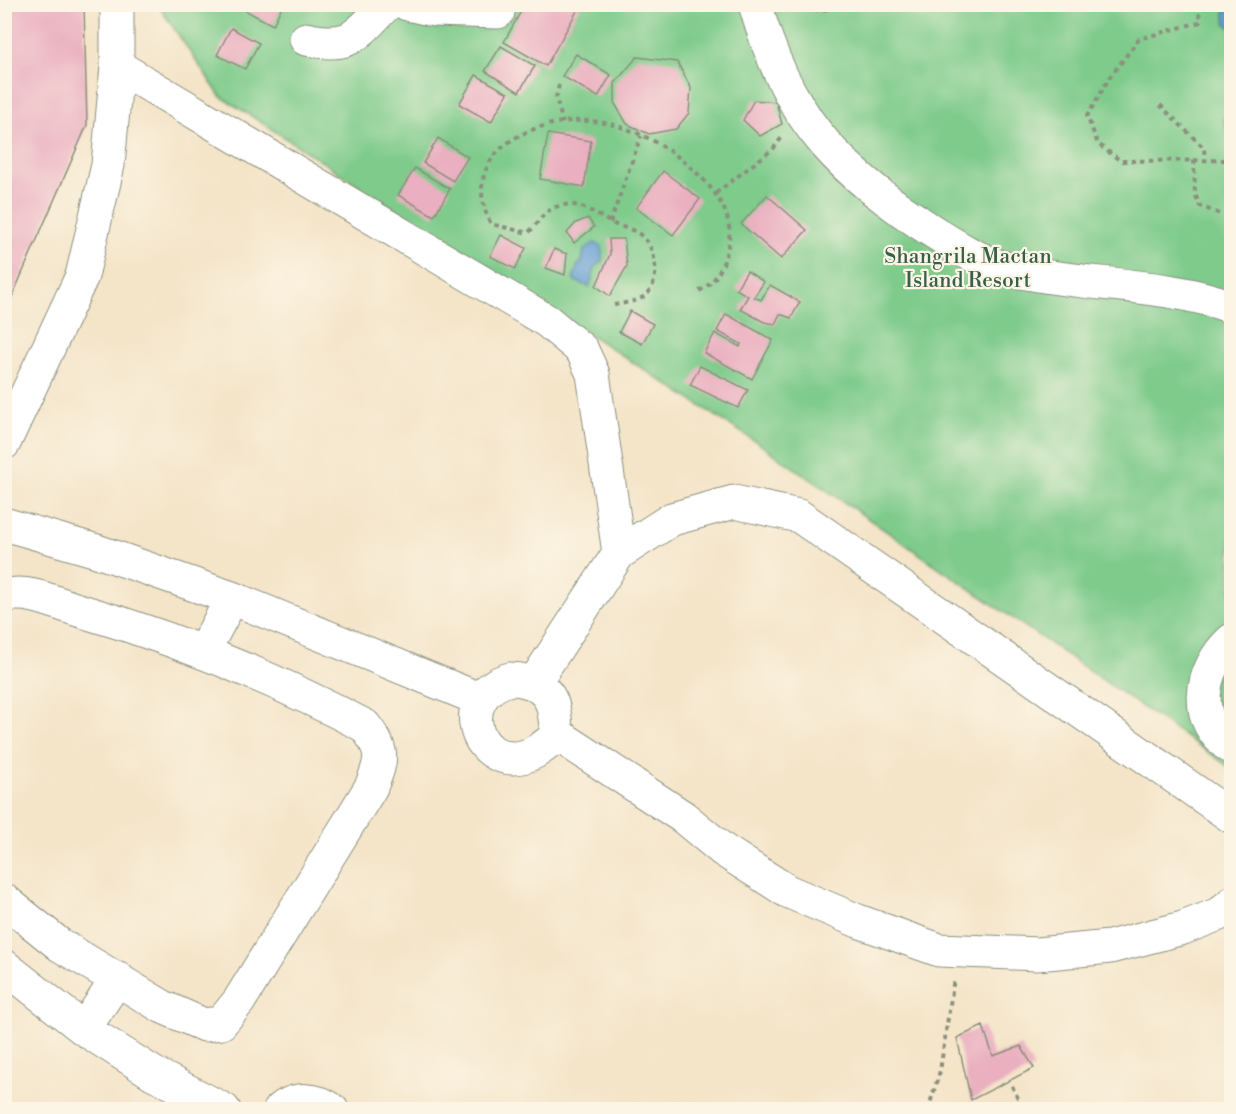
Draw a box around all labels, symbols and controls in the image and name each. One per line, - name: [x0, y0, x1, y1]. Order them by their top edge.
- park label: Shangrila Mactan Island Resort: [884, 244, 1052, 294]

